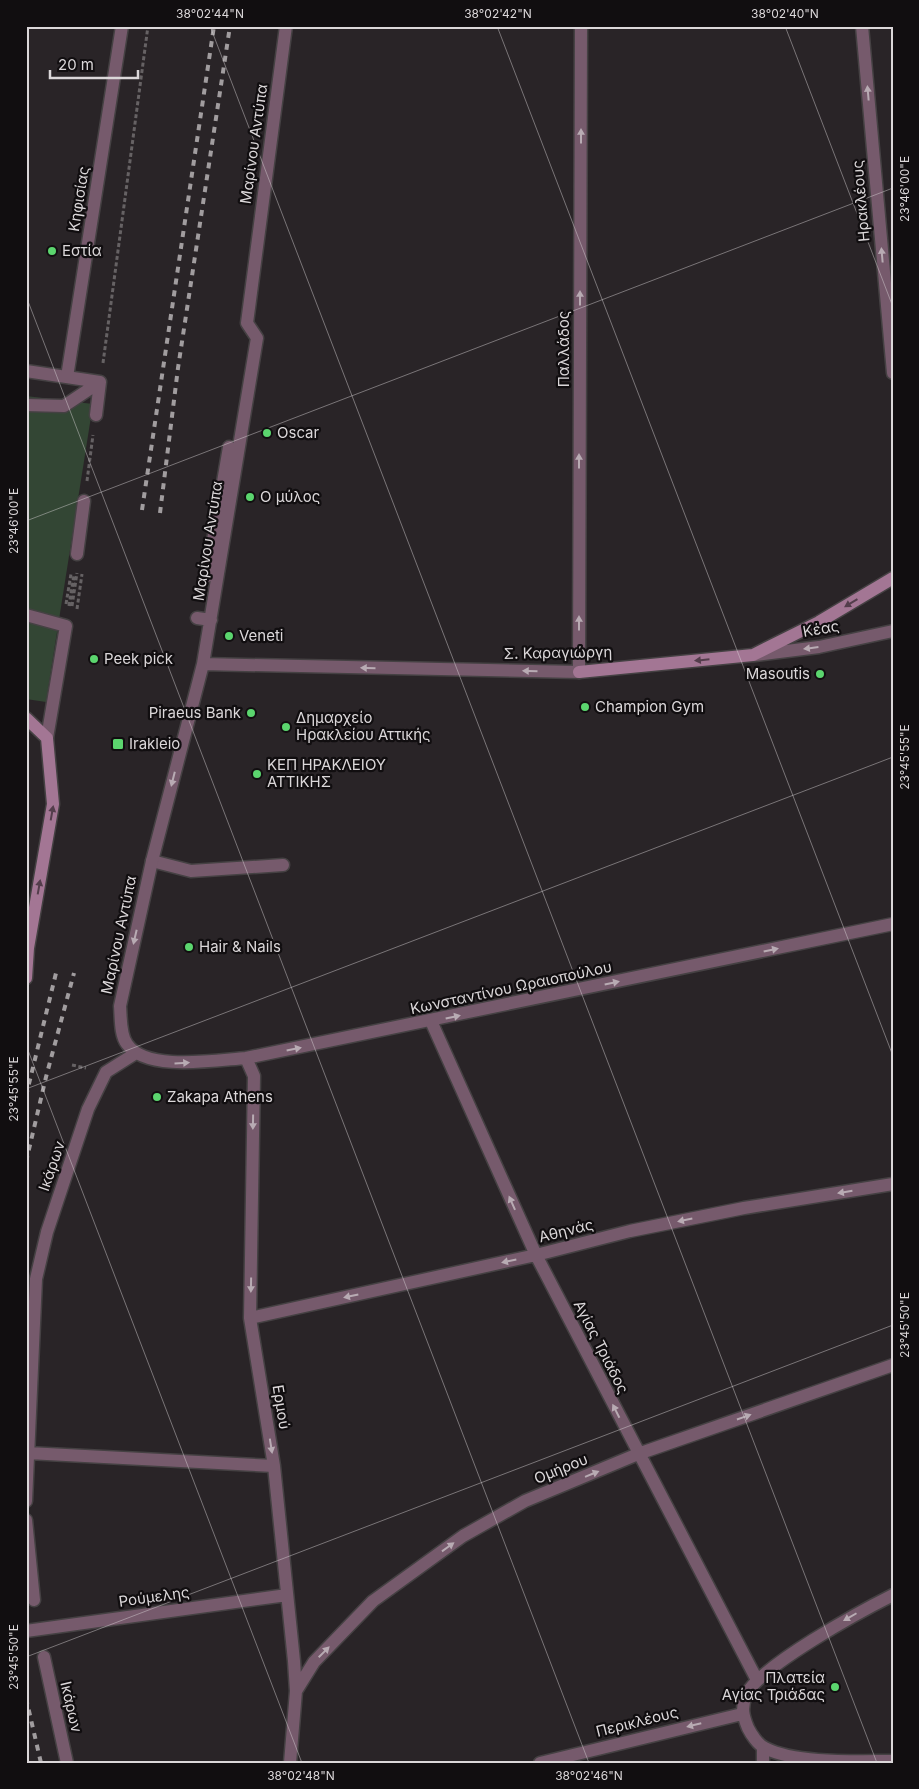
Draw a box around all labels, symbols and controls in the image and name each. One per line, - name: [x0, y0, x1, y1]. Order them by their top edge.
- text: 38°02'44"N: [176, 6, 244, 21]
- text: 38°02'42"N: [464, 6, 532, 21]
- text: 38°02'40"N: [751, 6, 819, 21]
- scale bar: [50, 48, 138, 80]
- text: 20 m: [58, 55, 94, 74]
- street label: Μαρίνου Αντύπα: [236, 83, 271, 205]
- one-way arrow: [864, 84, 872, 100]
- one-way arrow: [577, 128, 585, 144]
- text: 23°46'00"E: [897, 156, 912, 222]
- street label: Ηρακλέους: [847, 159, 874, 243]
- street label: Κηφισίας: [64, 165, 93, 233]
- place label: Εστία: [62, 241, 102, 260]
- marker: Εστία: [46, 245, 58, 257]
- one-way arrow: [878, 246, 886, 262]
- one-way arrow: [576, 290, 584, 306]
- street label: Παλλάδος: [554, 311, 573, 387]
- place label: Oscar: [277, 423, 320, 442]
- marker: Oscar: [261, 427, 273, 439]
- one-way arrow: [575, 453, 583, 469]
- street label: Μαρίνου Αντύπα: [189, 480, 226, 602]
- place label: Ο μύλος: [260, 487, 320, 506]
- text: 23°46'00"E: [6, 488, 21, 554]
- marker: Ο μύλος: [244, 491, 256, 503]
- one-way arrow: [844, 598, 857, 607]
- one-way arrow: [575, 615, 583, 631]
- street label: Κέας: [801, 616, 841, 641]
- place label: Veneti: [239, 626, 283, 645]
- marker: Veneti: [223, 630, 235, 642]
- street label: Σ. Καραγιώργη: [504, 642, 612, 663]
- one-way arrow: [802, 644, 818, 652]
- place label: Peek pick: [104, 649, 174, 668]
- marker: Peek pick: [88, 653, 100, 665]
- one-way arrow: [694, 656, 710, 664]
- one-way arrow: [359, 663, 375, 671]
- place label: Masoutis: [746, 664, 810, 683]
- one-way arrow: [522, 667, 538, 675]
- marker: Masoutis: [814, 668, 826, 680]
- place label: Champion Gym: [595, 697, 704, 716]
- marker: Champion Gym: [579, 701, 591, 713]
- place label: Piraeus Bank: [149, 703, 242, 722]
- marker: Piraeus Bank: [245, 707, 257, 719]
- place label: Δημαρχείο Ηρακλείου Αττικής: [296, 708, 431, 744]
- marker: Δημαρχείο Ηρακλείου Αττικής: [280, 721, 292, 733]
- text: 23°45'55"E: [897, 724, 912, 790]
- place label: Irakleio: [129, 734, 180, 753]
- marker: Irakleio: [111, 737, 125, 751]
- place label: ΚΕΠ ΗΡΑΚΛΕΙΟΥ ΑΤΤΙΚΗΣ: [267, 755, 386, 791]
- marker: ΚΕΠ ΗΡΑΚΛΕΙΟΥ ΑΤΤΙΚΗΣ: [251, 768, 263, 780]
- one-way arrow: [169, 771, 177, 786]
- one-way arrow: [48, 805, 56, 821]
- street label: Μαρίνου Αντύπα: [97, 874, 140, 996]
- one-way arrow: [35, 879, 43, 895]
- one-way arrow: [131, 929, 139, 944]
- place label: Hair & Nails: [199, 937, 281, 956]
- marker: Hair & Nails: [183, 941, 195, 953]
- one-way arrow: [763, 946, 779, 954]
- street label: Κωνσταντίνου Ωραιοπούλου: [408, 957, 613, 1018]
- one-way arrow: [604, 979, 620, 987]
- one-way arrow: [445, 1012, 461, 1020]
- one-way arrow: [286, 1044, 302, 1052]
- text: 23°45'55"E: [6, 1056, 21, 1122]
- one-way arrow: [175, 1058, 191, 1066]
- place label: Zakapa Athens: [167, 1087, 273, 1106]
- marker: Zakapa Athens: [151, 1091, 163, 1103]
- one-way arrow: [249, 1115, 257, 1131]
- street label: Ικάρων: [34, 1138, 69, 1193]
- one-way arrow: [836, 1188, 852, 1196]
- one-way arrow: [508, 1196, 516, 1210]
- street label: Αθηνάς: [537, 1215, 595, 1246]
- one-way arrow: [677, 1216, 692, 1224]
- one-way arrow: [502, 1257, 517, 1265]
- one-way arrow: [246, 1277, 254, 1293]
- one-way arrow: [343, 1292, 358, 1300]
- text: 23°45'50"E: [897, 1292, 912, 1358]
- street label: Αγίας Τριάδος: [570, 1297, 633, 1397]
- street label: Ερμού: [269, 1383, 294, 1431]
- one-way arrow: [612, 1404, 620, 1418]
- one-way arrow: [737, 1413, 752, 1421]
- one-way arrow: [267, 1438, 275, 1454]
- street label: Ομήρου: [531, 1449, 590, 1488]
- one-way arrow: [585, 1469, 599, 1477]
- one-way arrow: [441, 1542, 454, 1552]
- street label: Ρούμελης: [117, 1582, 191, 1611]
- one-way arrow: [843, 1613, 856, 1622]
- text: 23°45'50"E: [6, 1624, 21, 1690]
- one-way arrow: [318, 1646, 330, 1658]
- place label: Πλατεία Αγίας Τριάδας: [722, 1668, 825, 1704]
- street label: Ικάρων: [56, 1679, 87, 1735]
- marker: Πλατεία Αγίας Τριάδας: [829, 1681, 841, 1693]
- street label: Περικλέους: [594, 1702, 680, 1741]
- one-way arrow: [687, 1721, 702, 1729]
- text: 38°02'48"N: [267, 1768, 335, 1783]
- text: 38°02'46"N: [555, 1768, 623, 1783]

